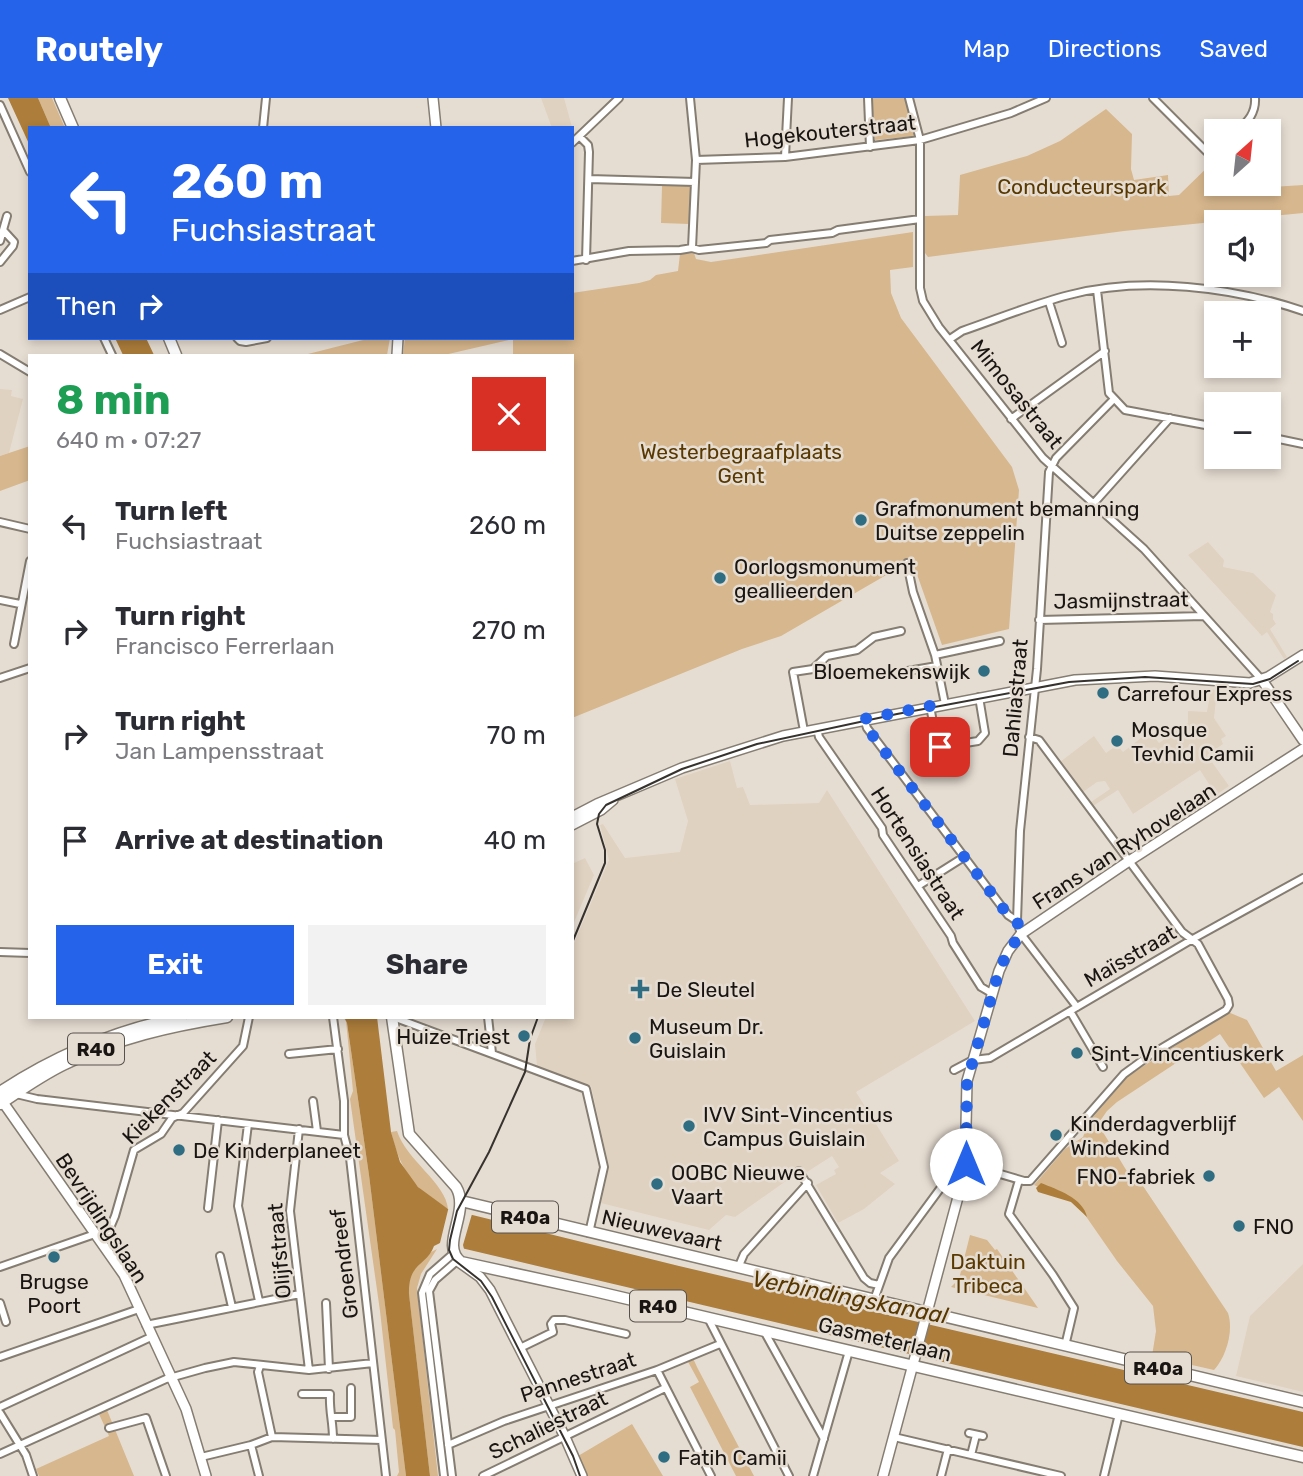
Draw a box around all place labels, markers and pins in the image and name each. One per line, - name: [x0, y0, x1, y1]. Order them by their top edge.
- place label: Grafmonument bemanning Duitse zeppelin: [875, 496, 1139, 545]
- marker: Grafmonument bemanning Duitse zeppelin: [853, 512, 869, 528]
- place label: Oorlogsmonument geallieerden: [734, 554, 916, 603]
- marker: Oorlogsmonument geallieerden: [712, 570, 728, 586]
- place label: Bloemekenswijk: [813, 659, 970, 684]
- marker: Bloemekenswijk: [976, 663, 992, 679]
- place label: Carrefour Express: [1117, 681, 1293, 706]
- marker: Carrefour Express: [1095, 685, 1111, 701]
- pin: [910, 717, 970, 777]
- place label: Mosque Tevhid Camii: [1131, 717, 1254, 766]
- marker: Mosque Tevhid Camii: [1109, 733, 1125, 749]
- place label: De Sleutel: [656, 977, 755, 1002]
- marker: De Sleutel: [630, 979, 650, 999]
- place label: Museum Dr. Guislain: [649, 1014, 764, 1063]
- place label: Huize Triest: [396, 1024, 510, 1049]
- marker: Huize Triest: [516, 1028, 532, 1044]
- marker: Museum Dr. Guislain: [627, 1030, 643, 1046]
- place label: Sint-Vincentiuskerk: [1091, 1041, 1284, 1066]
- marker: Sint-Vincentiuskerk: [1069, 1045, 1085, 1061]
- place label: IVV Sint-Vincentius Campus Guislain: [703, 1102, 893, 1151]
- place label: Kinderdagverblijf Windekind: [1070, 1111, 1236, 1160]
- marker: IVV Sint-Vincentius Campus Guislain: [681, 1118, 697, 1134]
- marker: Kinderdagverblijf Windekind: [1048, 1127, 1064, 1143]
- place label: De Kinderplaneet: [193, 1138, 361, 1163]
- marker: De Kinderplaneet: [171, 1142, 187, 1158]
- place label: OOBC Nieuwe Vaart: [671, 1160, 805, 1209]
- place label: FNO-fabriek: [1076, 1164, 1195, 1189]
- marker: FNO-fabriek: [1201, 1168, 1217, 1184]
- marker: OOBC Nieuwe Vaart: [649, 1176, 665, 1192]
- place label: FNO: [1253, 1214, 1294, 1239]
- marker: FNO: [1231, 1218, 1247, 1234]
- marker: Brugse Poort: [46, 1249, 62, 1265]
- place label: Brugse Poort: [19, 1269, 89, 1318]
- place label: Fatih Camii: [678, 1445, 787, 1470]
- marker: Fatih Camii: [656, 1449, 672, 1465]

